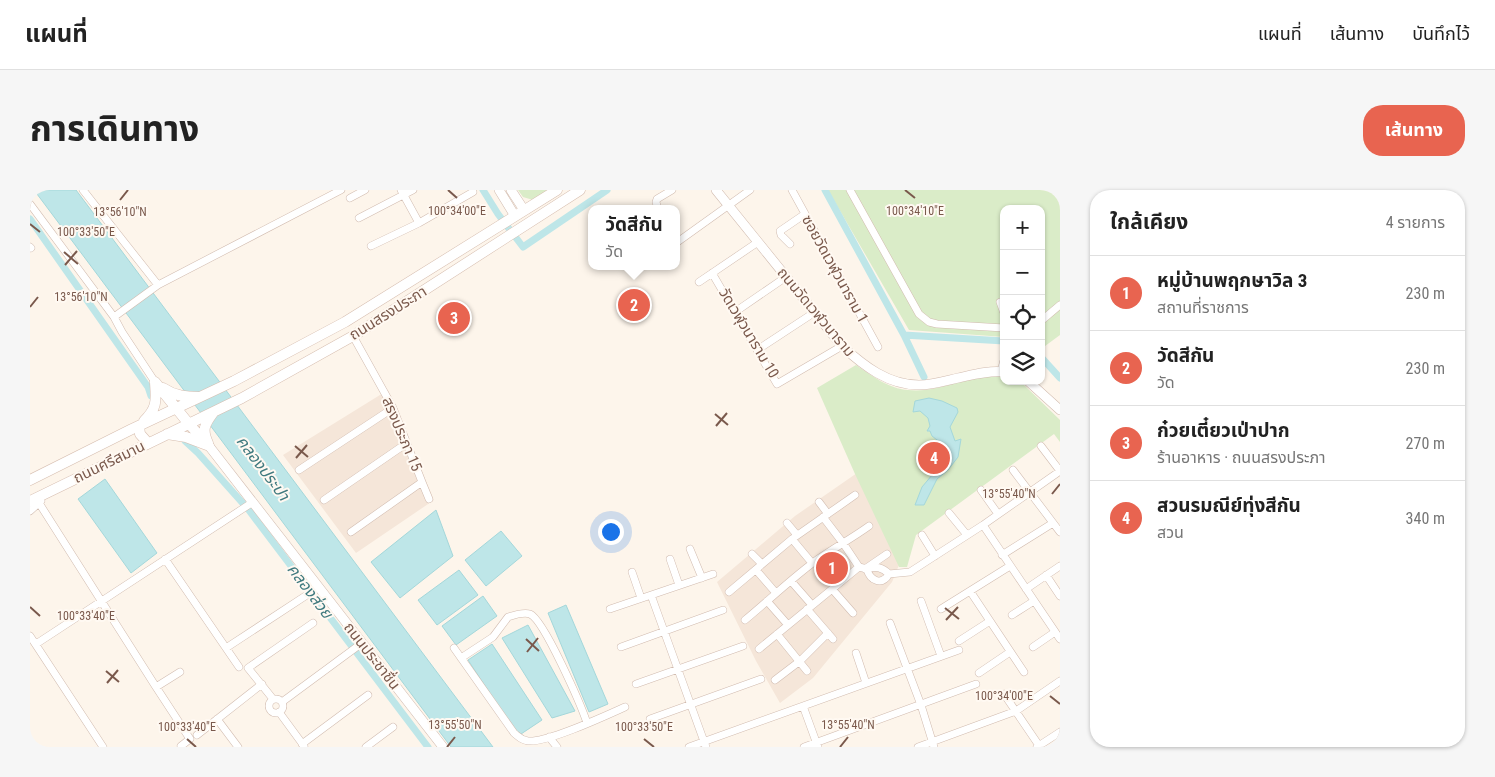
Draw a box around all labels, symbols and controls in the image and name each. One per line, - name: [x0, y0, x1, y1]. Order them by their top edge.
- text: แผนที่: [25, 20, 88, 48]
- text: แผนที่: [1258, 23, 1302, 44]
- text: เส้นทาง: [1330, 23, 1384, 44]
- text: บันทึกไว้: [1412, 23, 1470, 44]
- button: เส้นทาง: [1363, 105, 1465, 156]
- text: การเดินทาง: [30, 109, 199, 150]
- text: 100°34'00"E: [428, 204, 486, 218]
- text: 100°34'10"E: [886, 204, 944, 218]
- text: 13°56'10"N: [93, 205, 147, 219]
- popup: [588, 205, 680, 270]
- map controls: [1000, 205, 1045, 385]
- button: +: [1000, 205, 1045, 250]
- text: ใกล้เคียง: [1110, 210, 1188, 234]
- street label: ซอยวัดเวฬุวนาราม 1: [798, 212, 872, 326]
- text: วัดสีกัน: [605, 213, 663, 236]
- text: 4 รายการ: [1386, 213, 1445, 232]
- text: 100°33'50"E: [57, 225, 115, 239]
- text: วัด: [605, 242, 623, 261]
- button: −: [1000, 250, 1045, 295]
- street label: ถนนวัดเวฬุวนาราม: [773, 264, 859, 360]
- text: หมู่บ้านพฤกษาวิล 3: [1157, 269, 1307, 292]
- street label: ถนนสรงประภา: [346, 282, 430, 344]
- text: 1: [1122, 284, 1130, 303]
- text: 230 m: [1406, 284, 1445, 303]
- street label: วัดเวฬุวนาราม 10: [715, 285, 783, 381]
- pin: 2: [618, 286, 650, 324]
- text: 13°56'10"N: [54, 290, 108, 304]
- button: locate: [1000, 295, 1045, 340]
- text: สถานที่ราชการ: [1157, 298, 1249, 317]
- pin: 3: [438, 299, 470, 337]
- button: layers: [1000, 340, 1045, 385]
- text: วัดสีกัน: [1157, 344, 1214, 367]
- text: 2: [1122, 359, 1130, 378]
- text: 230 m: [1406, 359, 1445, 378]
- text: วัด: [1157, 373, 1175, 392]
- street label: สรงประภา 15: [378, 394, 426, 474]
- text: ก๋วยเตี๋ยวเป่าปาก: [1157, 419, 1290, 442]
- water label: คลองประปา: [233, 432, 294, 505]
- text: 3: [1122, 434, 1130, 453]
- text: 270 m: [1406, 434, 1445, 453]
- street label: ถนนศรีสมาน: [70, 437, 148, 487]
- pin: 4: [918, 439, 950, 477]
- text: ร้านอาหาร · ถนนสรงประภา: [1157, 448, 1326, 467]
- text: 13°55'40"N: [982, 487, 1036, 501]
- text: สวนรมณีย์ทุ่งสีกัน: [1157, 494, 1301, 517]
- text: 4: [1122, 509, 1130, 528]
- text: 340 m: [1406, 509, 1445, 528]
- your location: [598, 519, 624, 545]
- text: สวน: [1157, 523, 1184, 542]
- pin: 1: [816, 549, 848, 587]
- water label: คลองส่วย: [283, 560, 338, 623]
- text: 100°33'40"E: [57, 609, 115, 623]
- street label: ถนนประชาชื่น: [340, 617, 405, 693]
- text: 100°34'00"E: [975, 689, 1033, 703]
- text: 13°55'50"N: [428, 718, 482, 732]
- text: 13°55'40"N: [821, 718, 875, 732]
- text: 100°33'40"E: [158, 720, 216, 734]
- text: 100°33'50"E: [615, 720, 673, 734]

